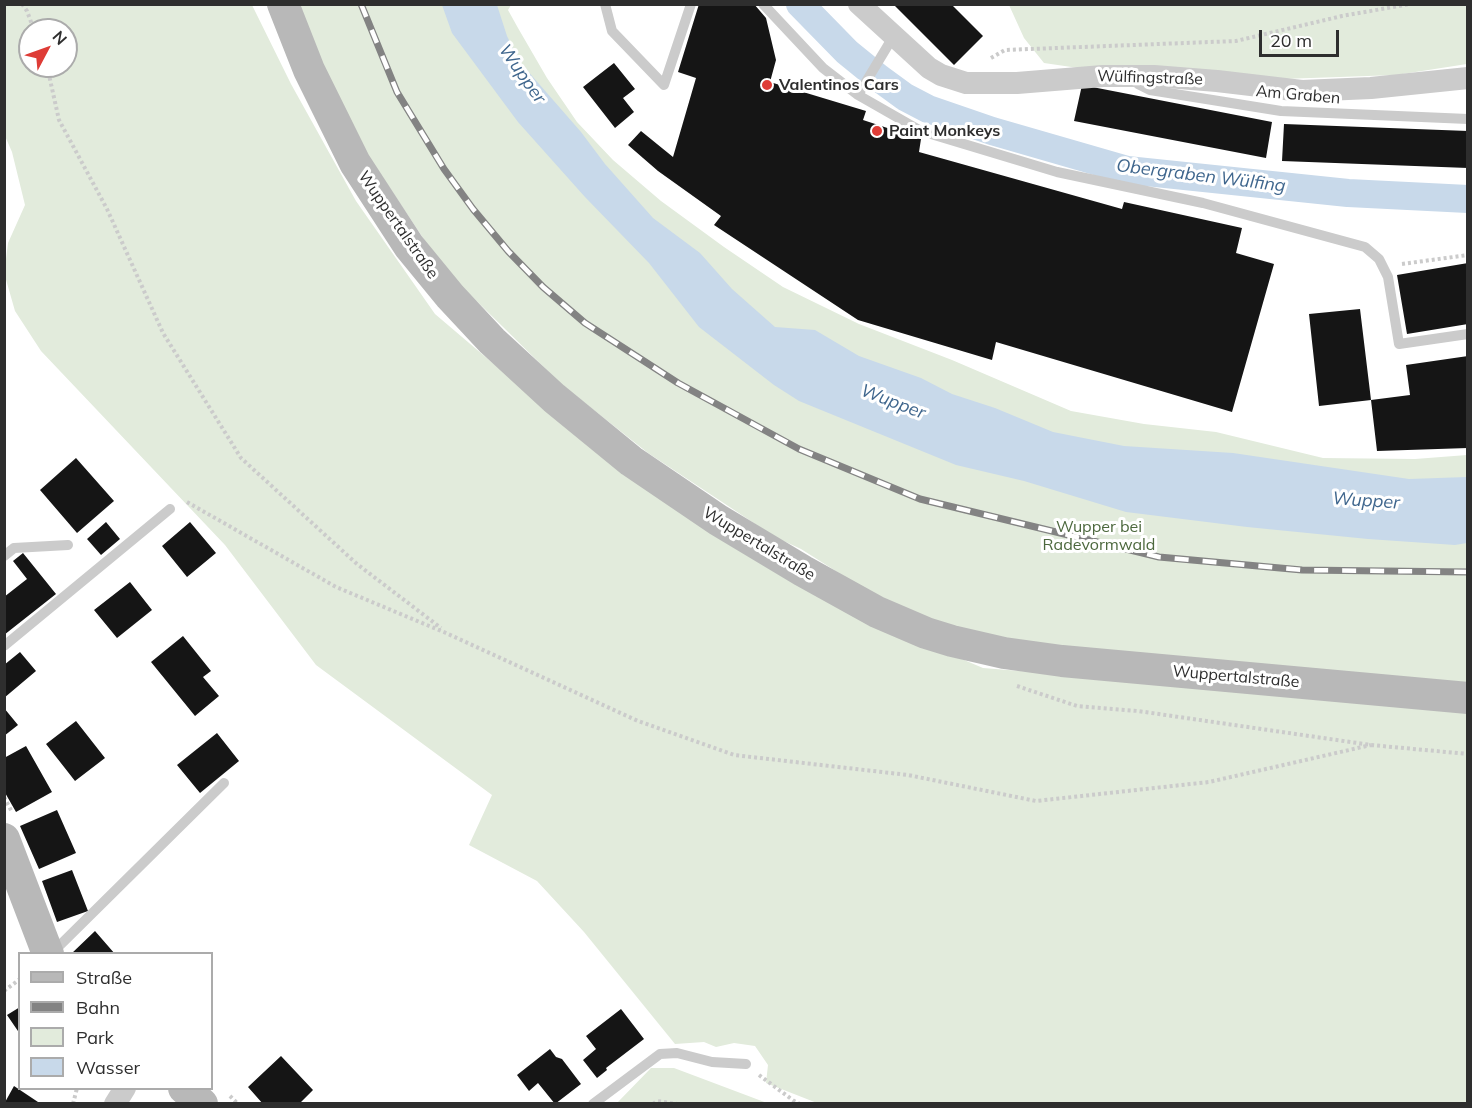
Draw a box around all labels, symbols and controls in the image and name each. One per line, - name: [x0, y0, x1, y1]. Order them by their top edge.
- north arrow: [18, 18, 78, 78]
- scale bar: [1262, 18, 1342, 56]
- text: N: [49, 26, 72, 49]
- text: 20 m: [1270, 29, 1312, 52]
- water label: Wupper: [494, 40, 550, 108]
- street label: Wülfingstraße: [1097, 67, 1203, 89]
- place label: Valentinos Cars: [779, 75, 899, 95]
- marker: Valentinos Cars: [760, 78, 774, 92]
- street label: Am Graben: [1255, 82, 1341, 108]
- place label: Paint Monkeys: [889, 121, 1000, 141]
- marker: Paint Monkeys: [870, 124, 884, 138]
- water label: Obergraben Wülfing: [1115, 155, 1287, 197]
- street label: Wuppertalstraße: [354, 167, 442, 283]
- water label: Wupper: [858, 380, 928, 424]
- water label: Wupper: [1332, 488, 1400, 514]
- street label: Wuppertalstraße: [700, 503, 818, 585]
- park label: Wupper bei Radevormwald: [1043, 517, 1155, 555]
- street label: Wuppertalstraße: [1172, 662, 1300, 692]
- legend: [18, 952, 213, 1090]
- text: Straße: [76, 966, 132, 989]
- text: Bahn: [76, 996, 120, 1019]
- text: Park: [76, 1026, 114, 1049]
- text: Wasser: [76, 1056, 140, 1079]

